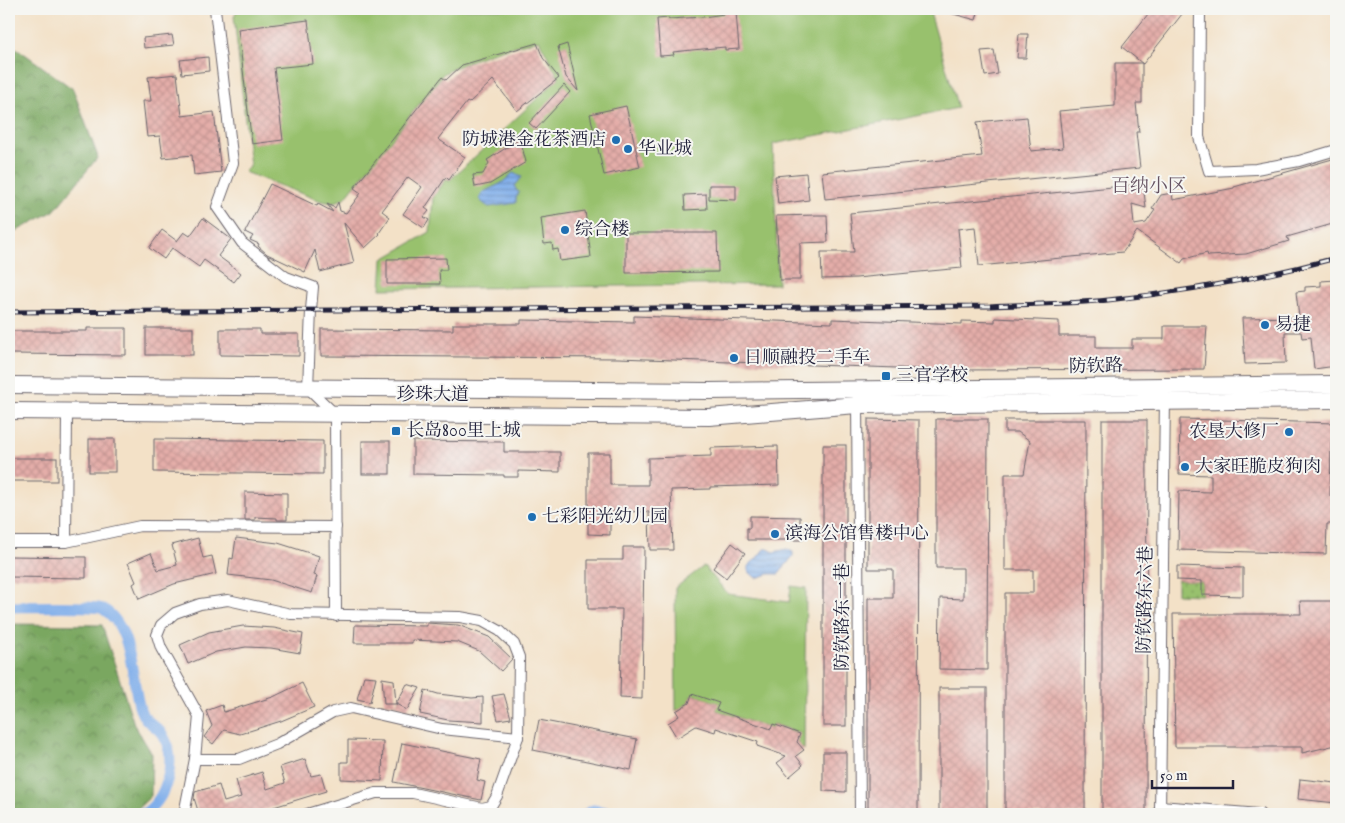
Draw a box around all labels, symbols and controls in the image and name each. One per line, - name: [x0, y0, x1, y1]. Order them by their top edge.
- place label: 防城港金花茶酒店: [462, 129, 606, 152]
- marker: 防城港金花茶酒店: [610, 134, 622, 146]
- place label: 华业城: [638, 138, 692, 161]
- marker: 华业城: [622, 143, 634, 155]
- district label: 百纳小区: [1111, 175, 1187, 199]
- place label: 综合楼: [575, 219, 629, 242]
- marker: 综合楼: [559, 224, 571, 236]
- place label: 易捷: [1275, 314, 1311, 337]
- marker: 易捷: [1259, 319, 1271, 331]
- place label: 日顺融投二手车: [744, 347, 870, 370]
- marker: 日顺融投二手车: [728, 352, 740, 364]
- street label: 防钦路: [1069, 355, 1123, 379]
- place label: 三官学校: [896, 365, 968, 388]
- marker: 三官学校: [880, 370, 892, 382]
- street label: 珍珠大道: [397, 384, 469, 407]
- place label: 长岛800里上城: [406, 420, 521, 443]
- place label: 农垦大修厂: [1189, 421, 1279, 444]
- marker: 长岛800里上城: [390, 425, 402, 437]
- marker: 农垦大修厂: [1283, 426, 1295, 438]
- place label: 大家旺脆皮狗肉: [1195, 456, 1321, 479]
- marker: 大家旺脆皮狗肉: [1179, 461, 1191, 473]
- place label: 七彩阳光幼儿园: [542, 506, 668, 529]
- marker: 七彩阳光幼儿园: [526, 511, 538, 523]
- place label: 滨海公馆售楼中心: [785, 523, 929, 546]
- marker: 滨海公馆售楼中心: [769, 528, 781, 540]
- street label: 防钦路东六巷: [1134, 546, 1158, 654]
- street label: 防钦路东一巷: [832, 563, 855, 671]
- scale bar: [1152, 758, 1234, 790]
- text: 50 m: [1160, 766, 1188, 785]

